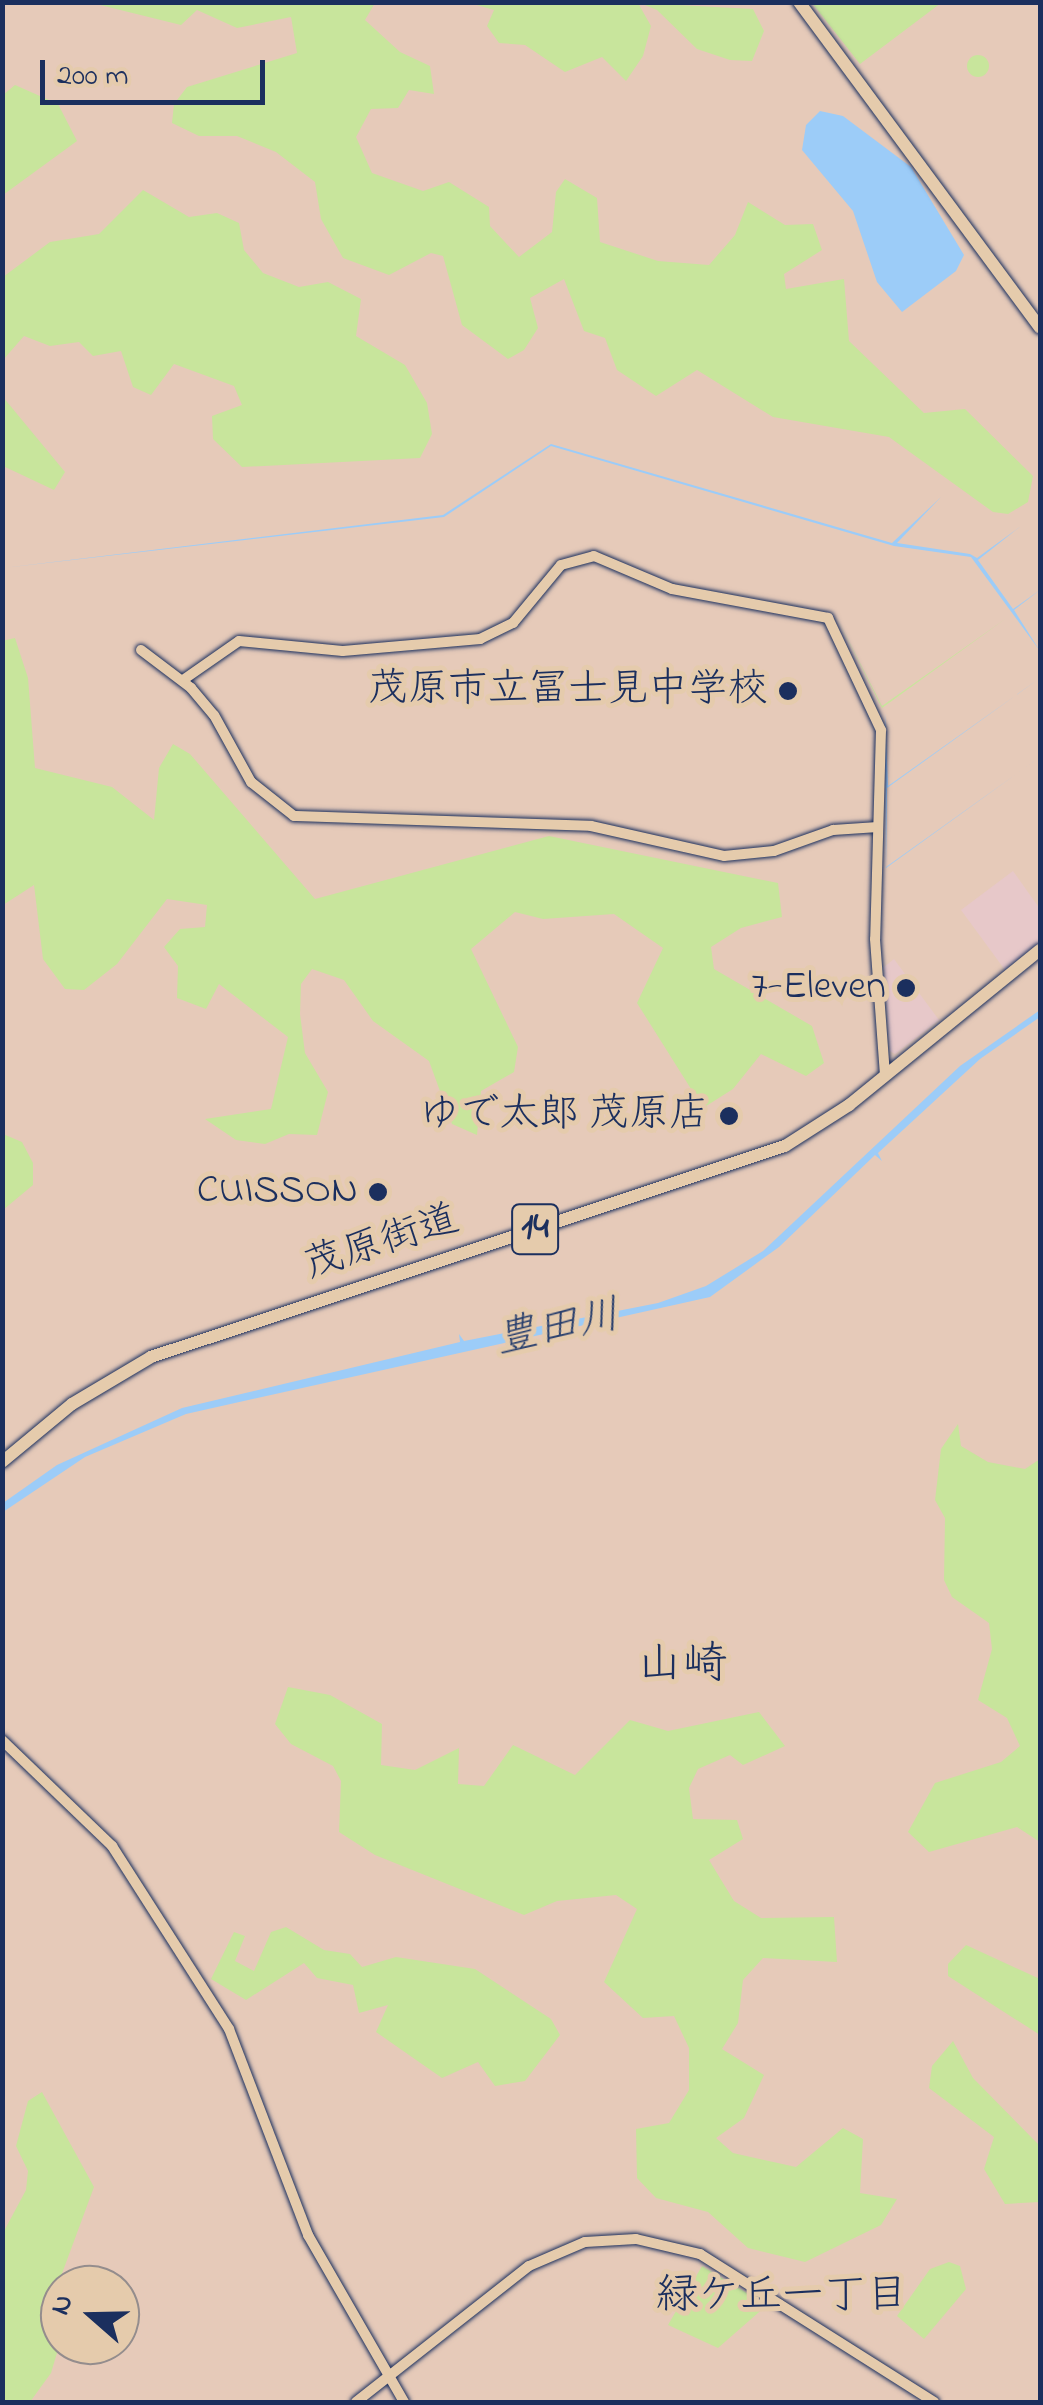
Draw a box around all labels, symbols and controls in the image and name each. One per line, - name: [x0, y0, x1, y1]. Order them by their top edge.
- scale bar: [45, 40, 270, 102]
- text: 200 m: [57, 55, 129, 99]
- place label: 茂原市立冨士見中学校: [368, 667, 768, 715]
- marker: 茂原市立冨士見中学校: [777, 680, 799, 702]
- place label: 7-Eleven: [751, 964, 886, 1012]
- marker: 7-Eleven: [895, 977, 917, 999]
- place label: ゆで太郎 茂原店: [419, 1092, 709, 1140]
- marker: ゆで太郎 茂原店: [718, 1105, 740, 1127]
- place label: CUISSON: [197, 1168, 358, 1216]
- marker: CUISSON: [367, 1181, 389, 1203]
- street label: 茂原街道: [298, 1196, 466, 1292]
- road number: 14: [510, 1196, 560, 1262]
- water label: 豊田川: [491, 1291, 625, 1367]
- district label: 山崎: [637, 1640, 727, 1694]
- north arrow: [40, 2265, 140, 2365]
- district label: 緑ケ丘一丁目: [656, 2272, 908, 2322]
- text: N: [41, 2289, 86, 2321]

